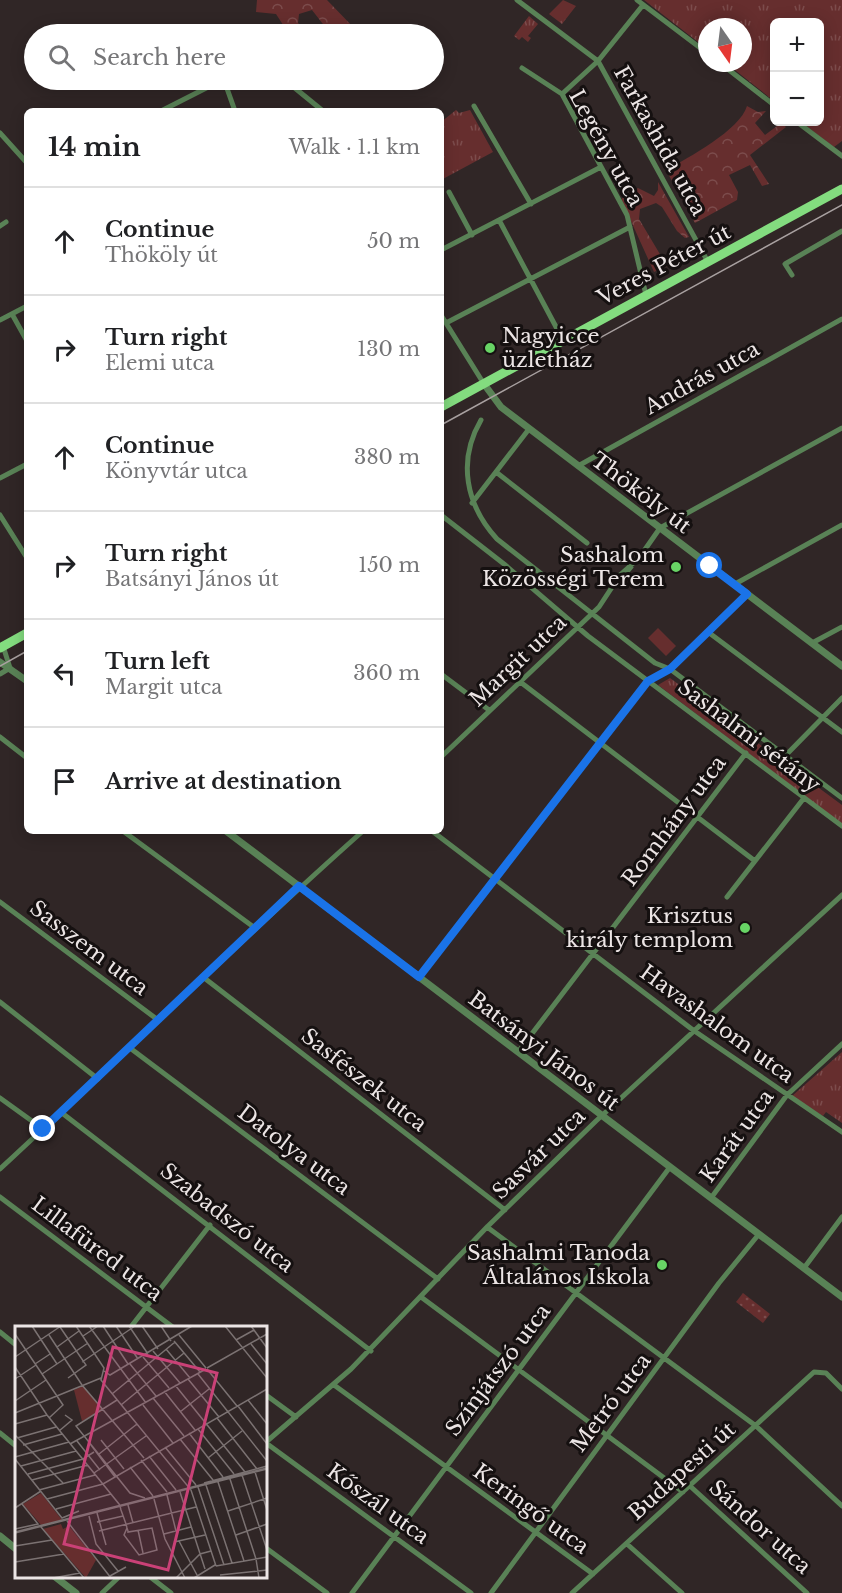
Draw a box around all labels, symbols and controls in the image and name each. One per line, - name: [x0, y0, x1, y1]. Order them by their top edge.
- north arrow: [698, 18, 752, 72]
- map controls: [770, 18, 824, 126]
- button: +: [770, 18, 824, 72]
- search box: [24, 24, 444, 90]
- icon: search: [45, 41, 78, 74]
- text: Search here: [93, 44, 226, 71]
- street label: Farkashida utca: [608, 62, 712, 221]
- button: −: [770, 72, 824, 126]
- street label: Legény utca: [563, 85, 649, 211]
- text: 14 min: [48, 131, 141, 163]
- text: Walk · 1.1 km: [289, 135, 420, 159]
- text: Continue: [105, 216, 214, 243]
- street label: Veres Péter út: [592, 219, 735, 312]
- icon: ahead: [48, 225, 81, 258]
- text: 50 m: [367, 229, 420, 253]
- text: Thököly út: [105, 243, 218, 267]
- place label: Nagyicce üzletház: [502, 323, 600, 373]
- text: Turn right: [105, 324, 227, 351]
- icon: right: [48, 333, 81, 366]
- street label: András utca: [639, 336, 764, 421]
- text: 130 m: [357, 337, 420, 361]
- marker: Nagyicce üzletház: [483, 341, 497, 355]
- text: Elemi utca: [105, 351, 214, 375]
- text: Continue: [105, 432, 214, 459]
- icon: ahead: [48, 441, 81, 474]
- text: 380 m: [354, 445, 420, 469]
- street label: Thököly út: [586, 447, 696, 539]
- text: Könyvtár utca: [105, 459, 248, 483]
- text: Turn right: [105, 540, 227, 567]
- place label: Sashalom Közösségi Terem: [482, 542, 664, 592]
- icon: right: [48, 549, 81, 582]
- route start: [696, 552, 722, 578]
- text: 150 m: [358, 553, 420, 577]
- marker: Sashalom Közösségi Terem: [669, 560, 683, 574]
- text: Batsányi János út: [105, 567, 279, 591]
- street label: Margit utca: [464, 609, 572, 713]
- text: Turn left: [105, 648, 210, 675]
- icon: left: [48, 657, 81, 690]
- text: 360 m: [353, 661, 420, 685]
- street label: Sashalmi sétány: [673, 674, 826, 798]
- text: Margit utca: [105, 675, 222, 699]
- street label: Romhány utca: [617, 750, 732, 891]
- icon: arrive: [48, 765, 81, 798]
- text: Arrive at destination: [105, 768, 342, 795]
- street label: Sasszem utca: [25, 895, 154, 1001]
- place label: Krisztus király templom: [566, 903, 733, 953]
- marker: Krisztus király templom: [738, 921, 752, 935]
- street label: Havashalom utca: [635, 959, 800, 1089]
- street label: Batsányi János út: [463, 986, 625, 1116]
- street label: Sasfészek utca: [296, 1023, 432, 1137]
- street label: Karát utca: [695, 1084, 780, 1188]
- street label: Datolya utca: [233, 1099, 356, 1201]
- street label: Sasvár utca: [487, 1103, 591, 1205]
- route end: [29, 1115, 55, 1141]
- street label: Szabadszó utca: [155, 1158, 299, 1278]
- street label: Lillafüred utca: [26, 1191, 168, 1307]
- place label: Sashalmi Tanoda Általános Iskola: [467, 1240, 650, 1290]
- marker: Sashalmi Tanoda Általános Iskola: [655, 1258, 669, 1272]
- street label: Színjátszó utca: [440, 1299, 556, 1441]
- inset map: [15, 1326, 267, 1578]
- street label: Metró utca: [565, 1348, 657, 1457]
- street label: Budapesti út: [623, 1416, 741, 1526]
- street label: Kőszál utca: [322, 1458, 435, 1550]
- street label: Keringő utca: [468, 1458, 594, 1560]
- street label: Sándor utca: [704, 1475, 817, 1580]

